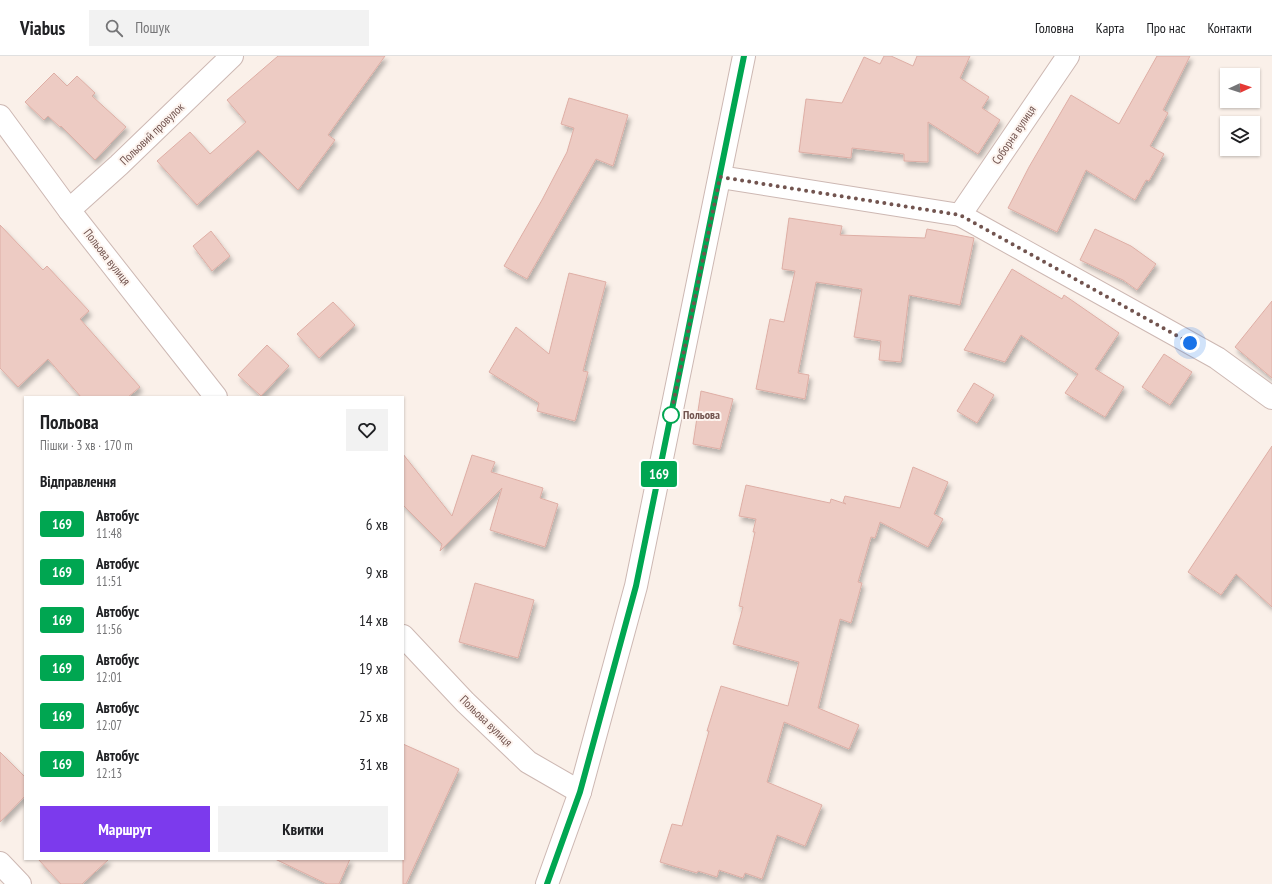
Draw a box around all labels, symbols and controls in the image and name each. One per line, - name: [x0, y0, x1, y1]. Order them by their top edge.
- search box: [89, 10, 369, 46]
- text: Viabus: [20, 16, 65, 40]
- icon: search: [103, 17, 125, 39]
- text: Пошук: [135, 18, 170, 37]
- text: Головна: [1035, 19, 1074, 37]
- text: Карта: [1096, 19, 1124, 37]
- text: Про нас: [1146, 19, 1186, 37]
- text: Контакти: [1208, 19, 1252, 37]
- north arrow: [1220, 68, 1260, 108]
- map controls: [1220, 68, 1260, 156]
- street label: Польовий провулок: [116, 99, 187, 168]
- street label: Соборна вулиця: [988, 102, 1039, 167]
- button: layers: [1220, 116, 1260, 156]
- street label: Польова вулиця: [81, 225, 134, 288]
- your location: [1180, 333, 1200, 353]
- marker: Польова: [662, 406, 680, 424]
- place label: Польова: [683, 407, 720, 422]
- button: heart: [346, 409, 388, 451]
- text: Польова: [40, 410, 99, 434]
- text: Пішки · 3 хв · 170 m: [40, 437, 133, 454]
- line badge: 169: [636, 461, 682, 487]
- text: 169: [649, 465, 669, 483]
- text: Відправлення: [40, 472, 116, 491]
- text: Автобус: [96, 506, 139, 525]
- text: 169: [52, 515, 72, 533]
- text: 6 хв: [366, 515, 388, 534]
- text: 11:48: [96, 525, 122, 542]
- text: Автобус: [96, 554, 139, 573]
- text: 169: [52, 563, 72, 581]
- text: 9 хв: [366, 563, 388, 582]
- text: 11:51: [96, 573, 122, 590]
- text: Автобус: [96, 602, 139, 621]
- text: 169: [52, 611, 72, 629]
- text: 14 хв: [359, 611, 388, 630]
- text: 11:56: [96, 621, 122, 638]
- text: Автобус: [96, 650, 139, 669]
- text: 169: [52, 659, 72, 677]
- text: 19 хв: [359, 659, 388, 678]
- text: 12:01: [96, 669, 122, 686]
- street label: Польова вулиця: [457, 692, 516, 750]
- text: Автобус: [96, 698, 139, 717]
- text: 169: [52, 707, 72, 725]
- text: 25 хв: [359, 707, 388, 726]
- text: 12:07: [96, 717, 122, 734]
- text: Автобус: [96, 746, 139, 765]
- text: 169: [52, 755, 72, 773]
- text: 31 хв: [359, 755, 388, 774]
- text: 12:13: [96, 765, 122, 782]
- button: Маршрут: [40, 806, 210, 852]
- button: Квитки: [218, 806, 388, 852]

